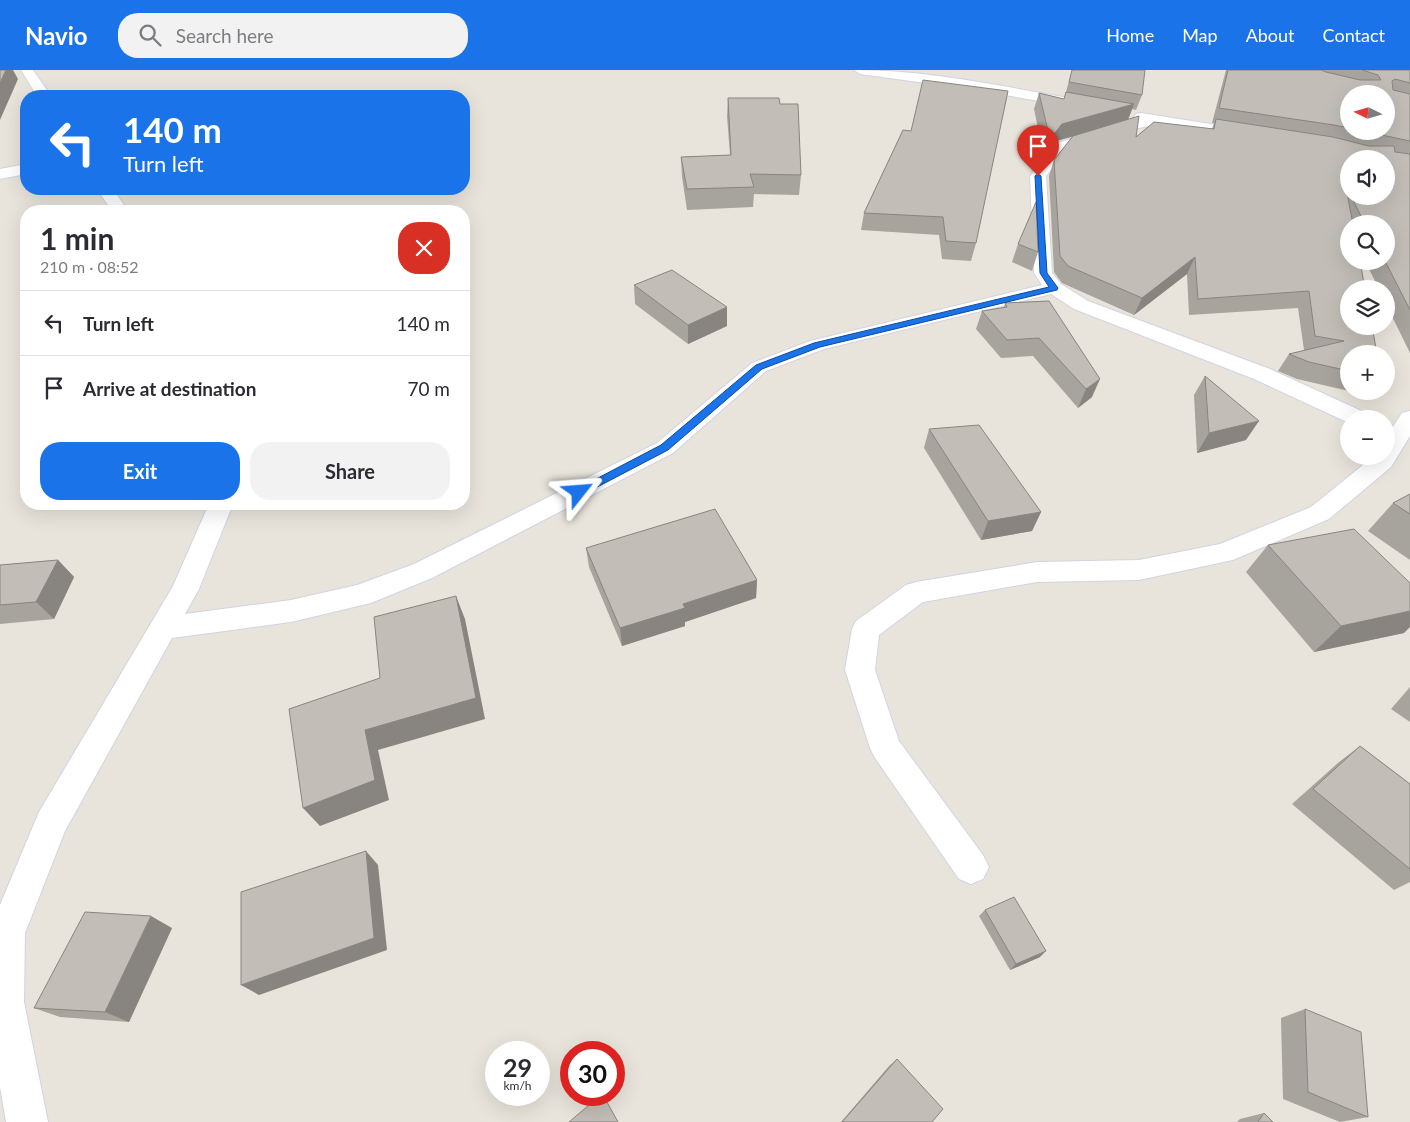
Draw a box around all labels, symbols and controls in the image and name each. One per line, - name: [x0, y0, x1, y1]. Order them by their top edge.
- search box: [118, 13, 468, 58]
- text: Navio: [25, 21, 88, 50]
- icon: search: [136, 21, 164, 49]
- text: Search here: [176, 24, 274, 47]
- text: Home: [1106, 24, 1154, 46]
- text: Map: [1182, 24, 1218, 46]
- text: About: [1246, 24, 1295, 46]
- text: Contact: [1323, 24, 1385, 46]
- north arrow: [1340, 85, 1395, 140]
- map controls: [1340, 85, 1395, 465]
- text: 140 m: [123, 108, 222, 150]
- icon: left: [40, 110, 105, 175]
- pin: [1017, 125, 1059, 176]
- icon: arrive: [1024, 132, 1052, 160]
- text: Turn left: [123, 150, 204, 177]
- button: sound: [1340, 150, 1395, 205]
- button: search: [1340, 215, 1395, 270]
- text: 1 min: [40, 220, 114, 256]
- button: close: [398, 222, 450, 274]
- text: 210 m · 08:52: [40, 257, 139, 276]
- button: layers: [1340, 280, 1395, 335]
- icon: left: [40, 309, 68, 337]
- text: Turn left: [83, 312, 154, 335]
- text: 140 m: [396, 312, 450, 335]
- button: +: [1340, 345, 1395, 400]
- icon: arrive: [40, 374, 68, 402]
- text: Arrive at destination: [83, 377, 256, 400]
- text: 70 m: [407, 377, 450, 400]
- button: −: [1340, 410, 1395, 465]
- button: Exit: [40, 442, 240, 500]
- button: Share: [250, 442, 450, 500]
- position arrow: [552, 465, 604, 517]
- speed limit sign: 30: [560, 1041, 625, 1106]
- text: 29: [503, 1052, 532, 1082]
- text: km/h: [503, 1078, 532, 1093]

